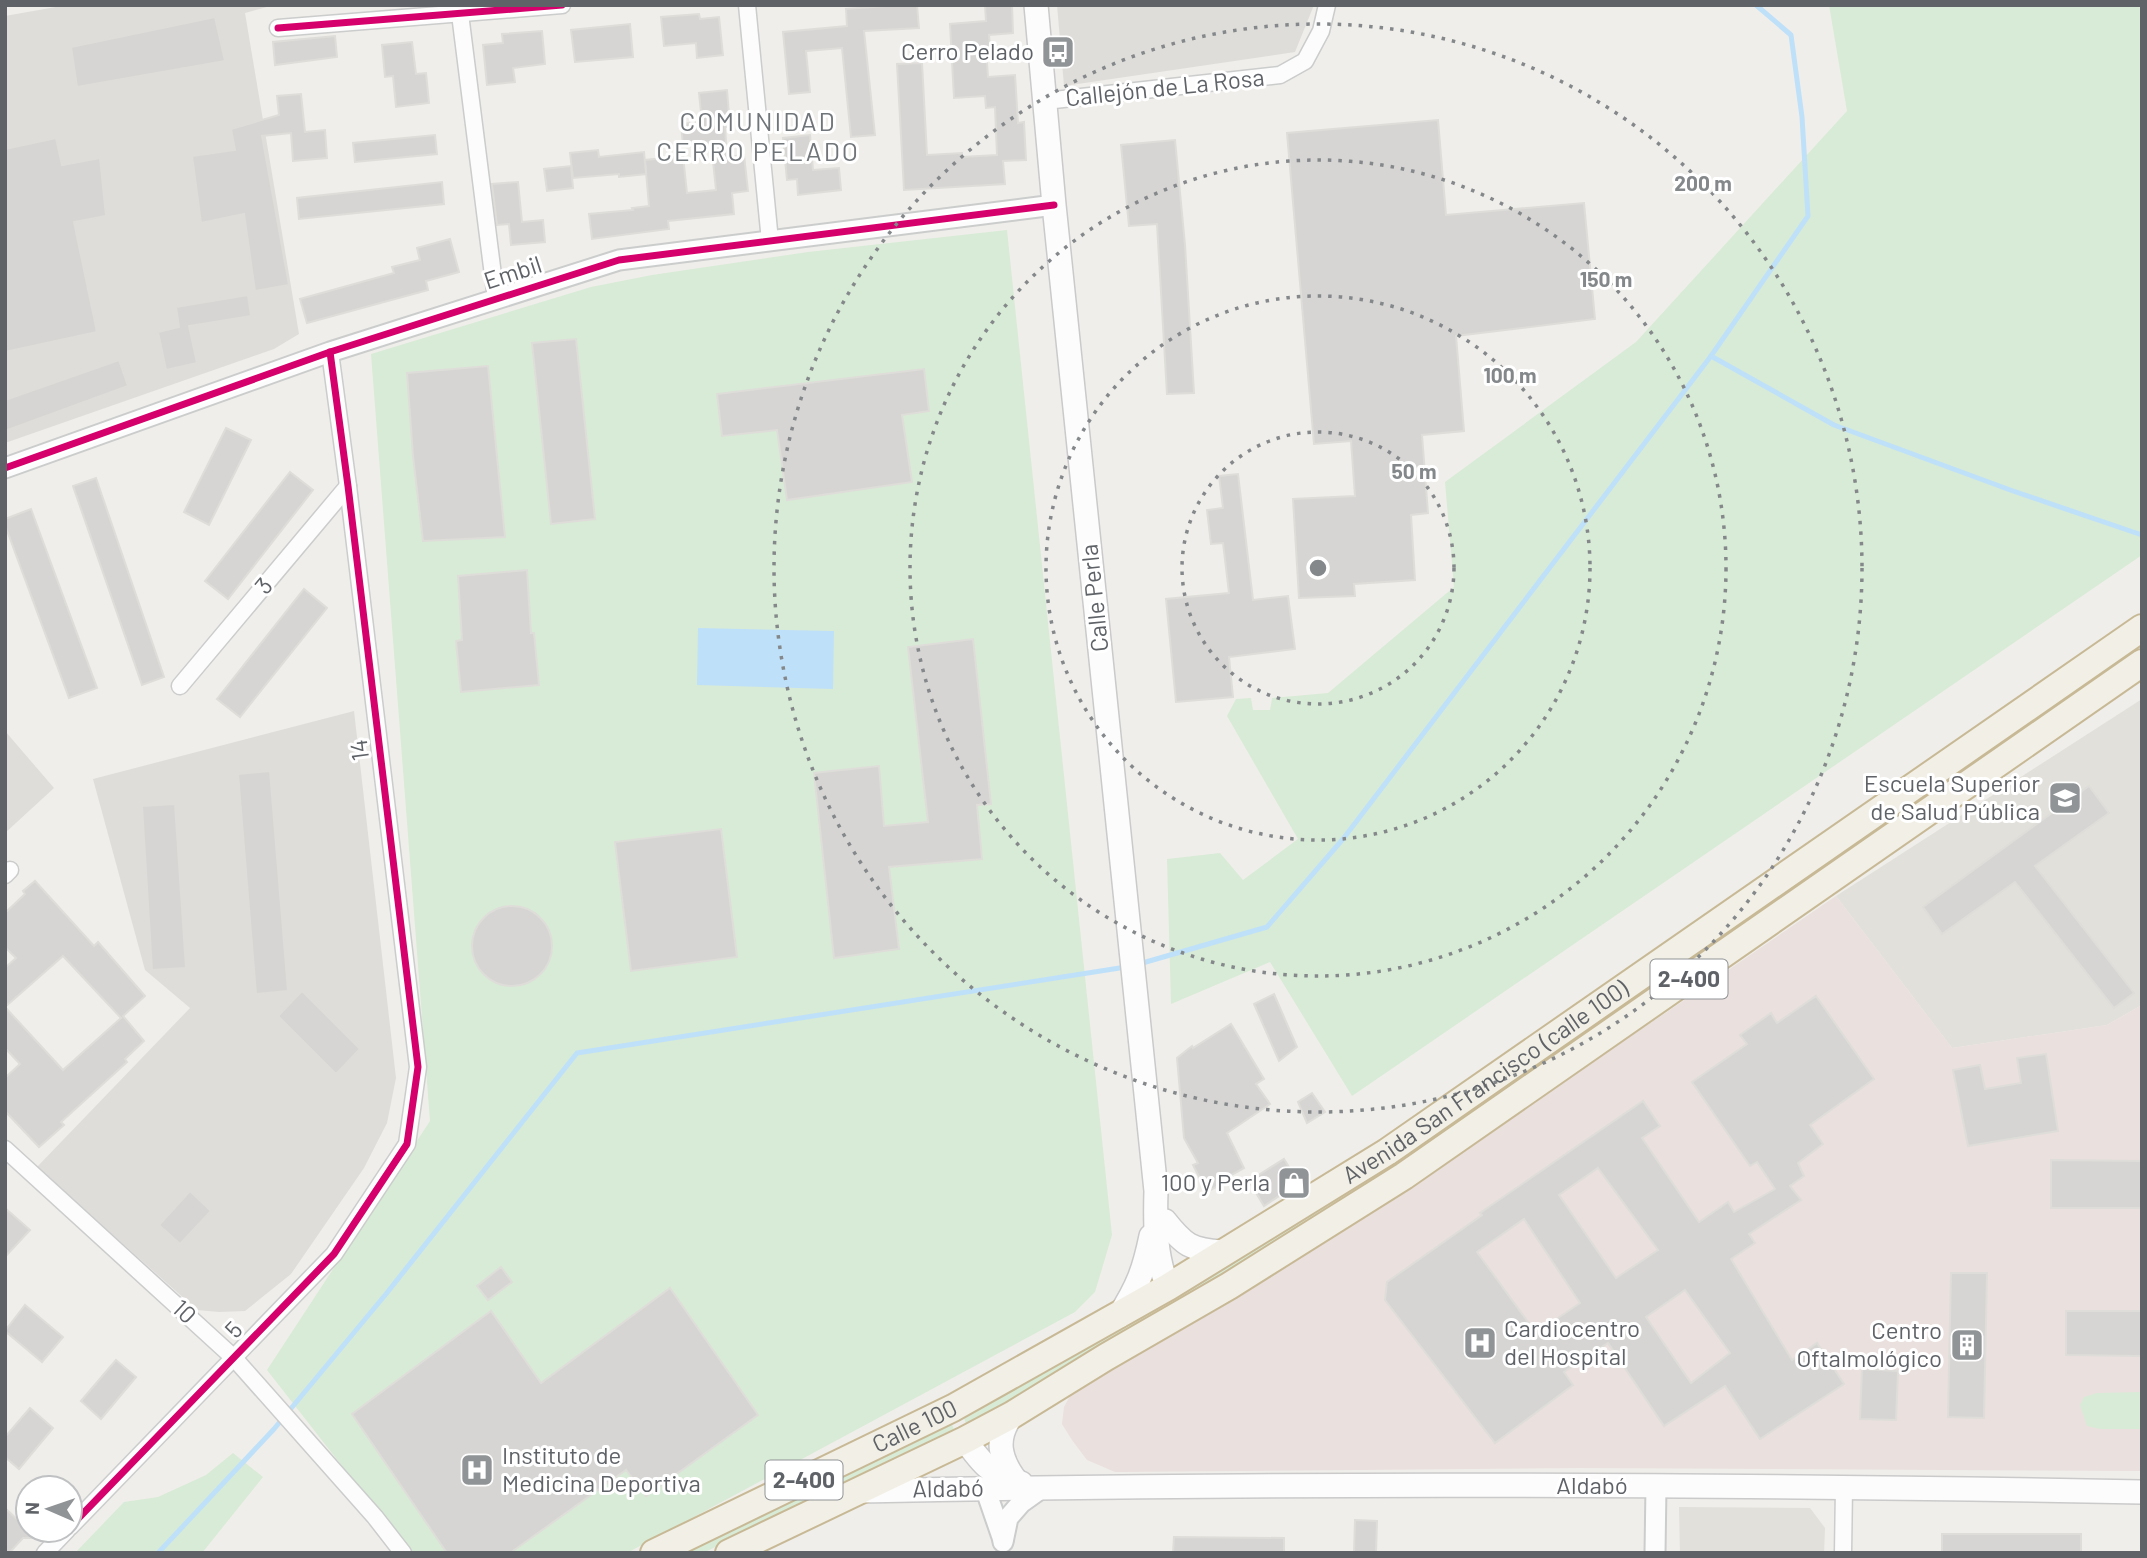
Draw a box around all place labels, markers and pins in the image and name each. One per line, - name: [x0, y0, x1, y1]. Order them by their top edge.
- bus stop icon: Cerro Pelado: [1039, 33, 1077, 71]
- place label: Cerro Pelado: [901, 36, 1034, 65]
- centre of rings: [1306, 556, 1330, 580]
- place label: Escuela Superior de Salud Pública: [1864, 768, 2040, 825]
- school or university icon: Escuela Superior de Salud Pública: [2046, 779, 2084, 817]
- shop icon: 100 y Perla: [1275, 1164, 1313, 1202]
- place label: 100 y Perla: [1161, 1167, 1270, 1196]
- place label: Cardiocentro del Hospital: [1504, 1313, 1640, 1370]
- place label: Centro Oftalmológico: [1796, 1315, 1942, 1372]
- hospital icon: Cardiocentro del Hospital: [1461, 1324, 1499, 1362]
- building icon: Centro Oftalmológico: [1948, 1326, 1986, 1364]
- place label: Instituto de Medicina Deportiva: [502, 1440, 701, 1497]
- hospital icon: Instituto de Medicina Deportiva: [458, 1451, 496, 1489]

